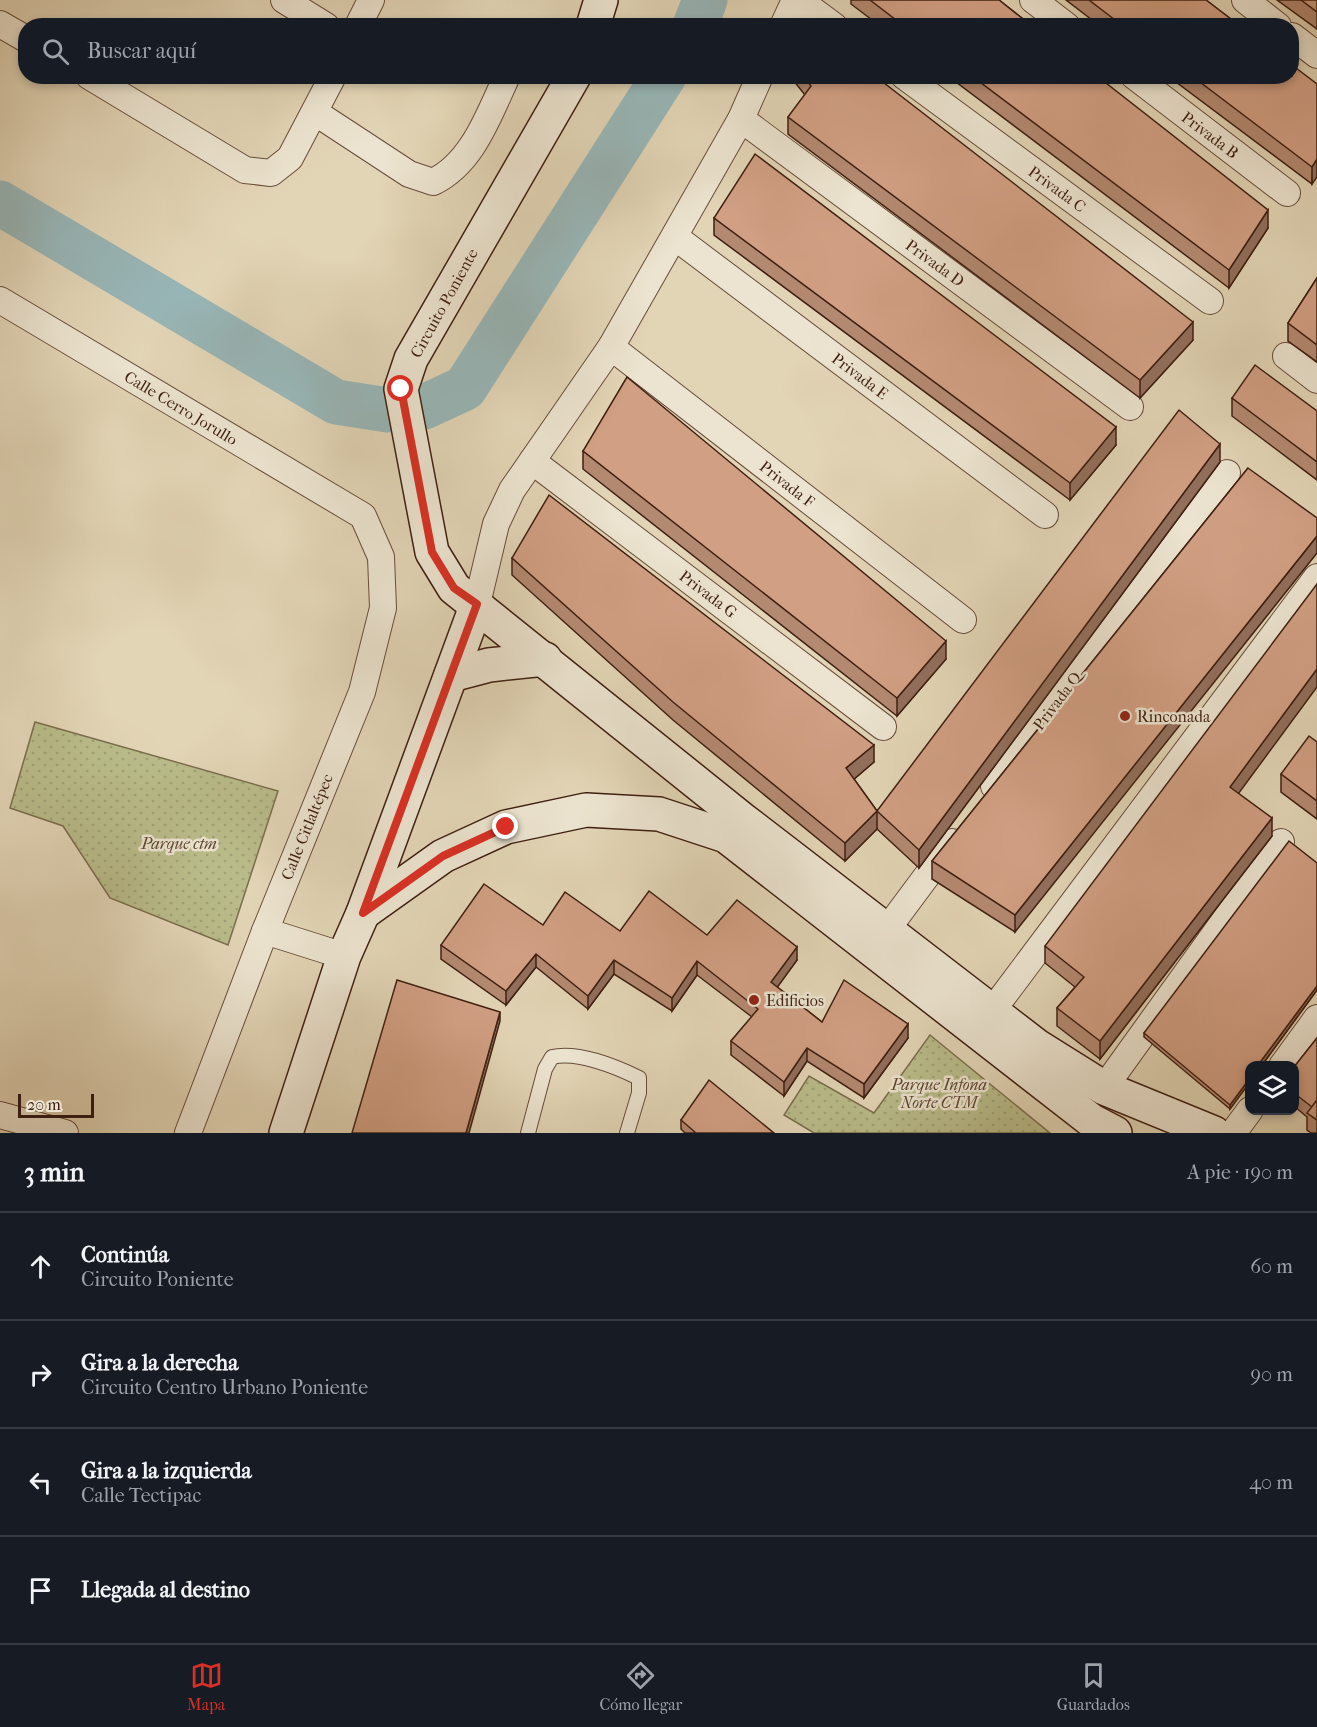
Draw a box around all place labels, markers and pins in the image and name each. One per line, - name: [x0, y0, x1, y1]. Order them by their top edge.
- place label: Rinconada: [1137, 707, 1211, 726]
- marker: Rinconada: [1118, 709, 1132, 723]
- place label: Edificios: [766, 991, 824, 1010]
- marker: Edificios: [747, 993, 761, 1007]

